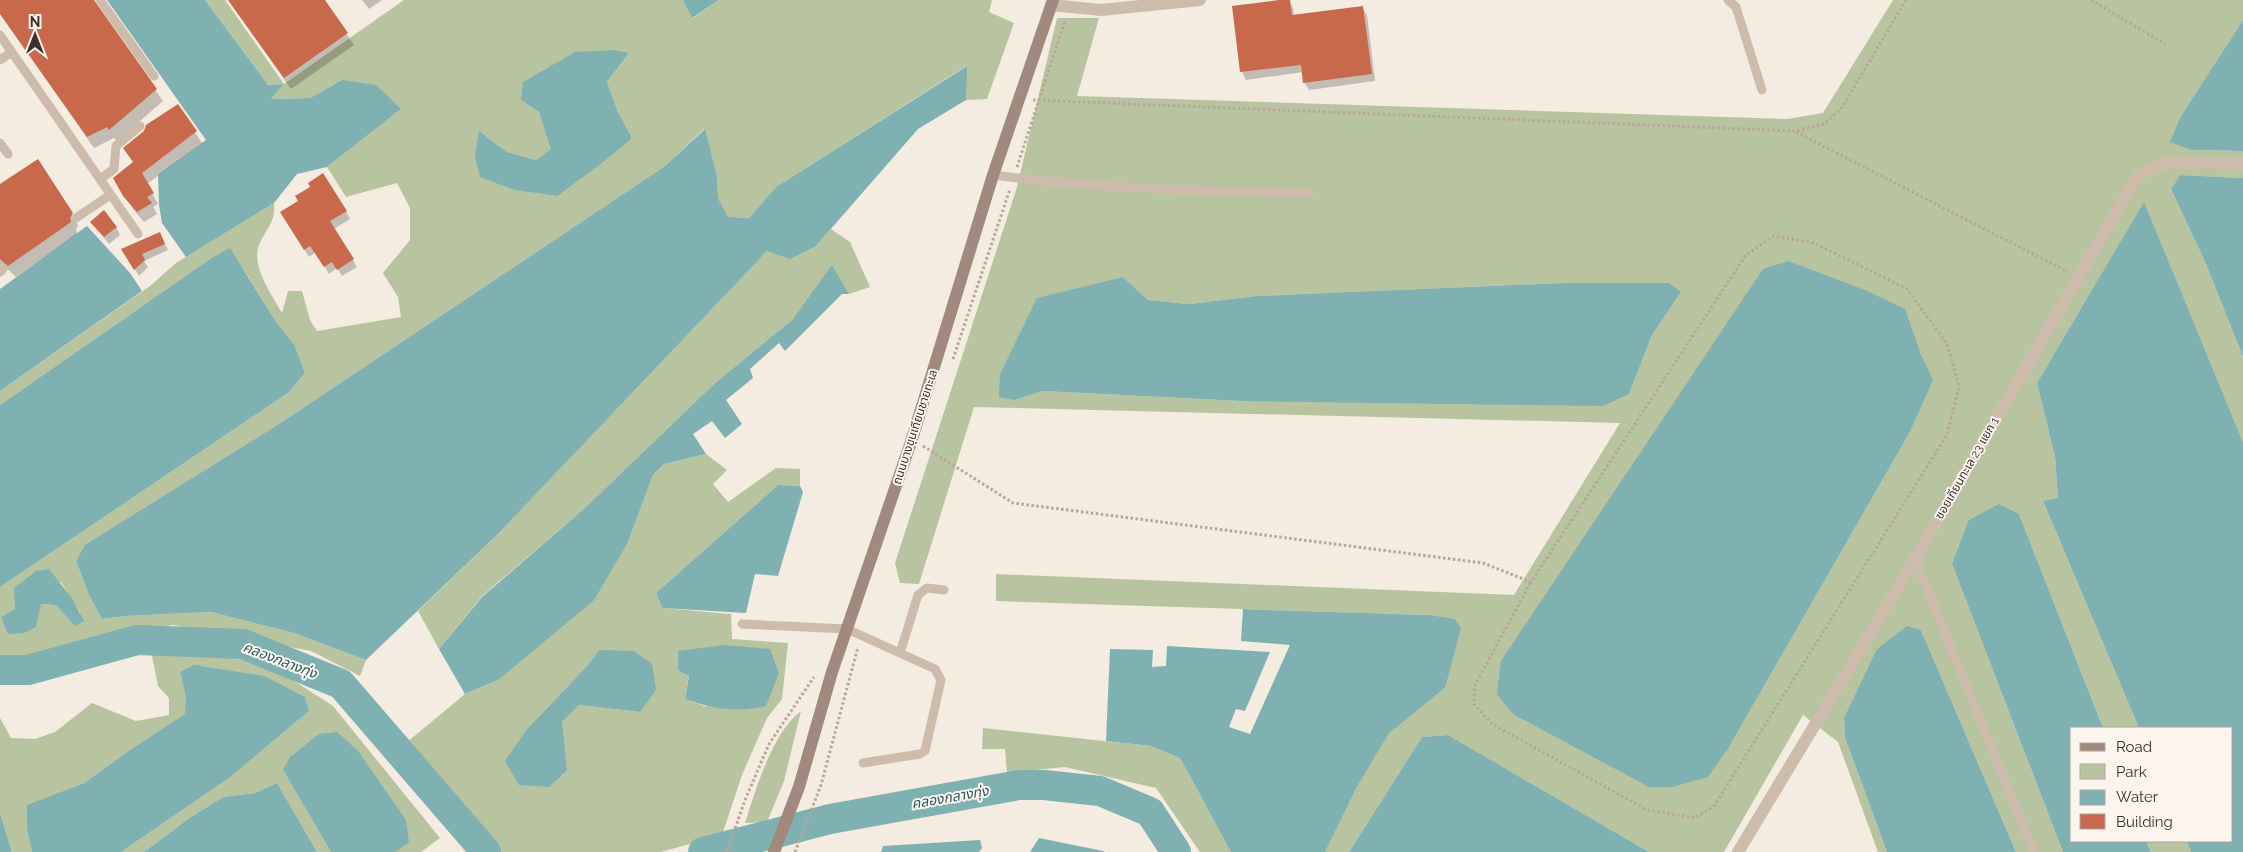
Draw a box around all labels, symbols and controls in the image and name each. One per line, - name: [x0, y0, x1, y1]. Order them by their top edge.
- north arrow: [10, 10, 60, 60]
- text: N: [30, 14, 40, 30]
- street label: ถนนบางขุนเทียนชายทะเล: [890, 368, 940, 486]
- street label: ซอยเทียนทะเล 23 แยก 1: [1932, 415, 2002, 521]
- water label: คลองกลางทุ่ง: [240, 639, 321, 683]
- legend: [2070, 727, 2233, 842]
- text: Road: [2116, 738, 2152, 756]
- text: Park: [2116, 763, 2147, 781]
- water label: คลองกลางทุ่ง: [910, 782, 991, 813]
- text: Water: [2116, 788, 2159, 806]
- text: Building: [2116, 813, 2173, 831]

